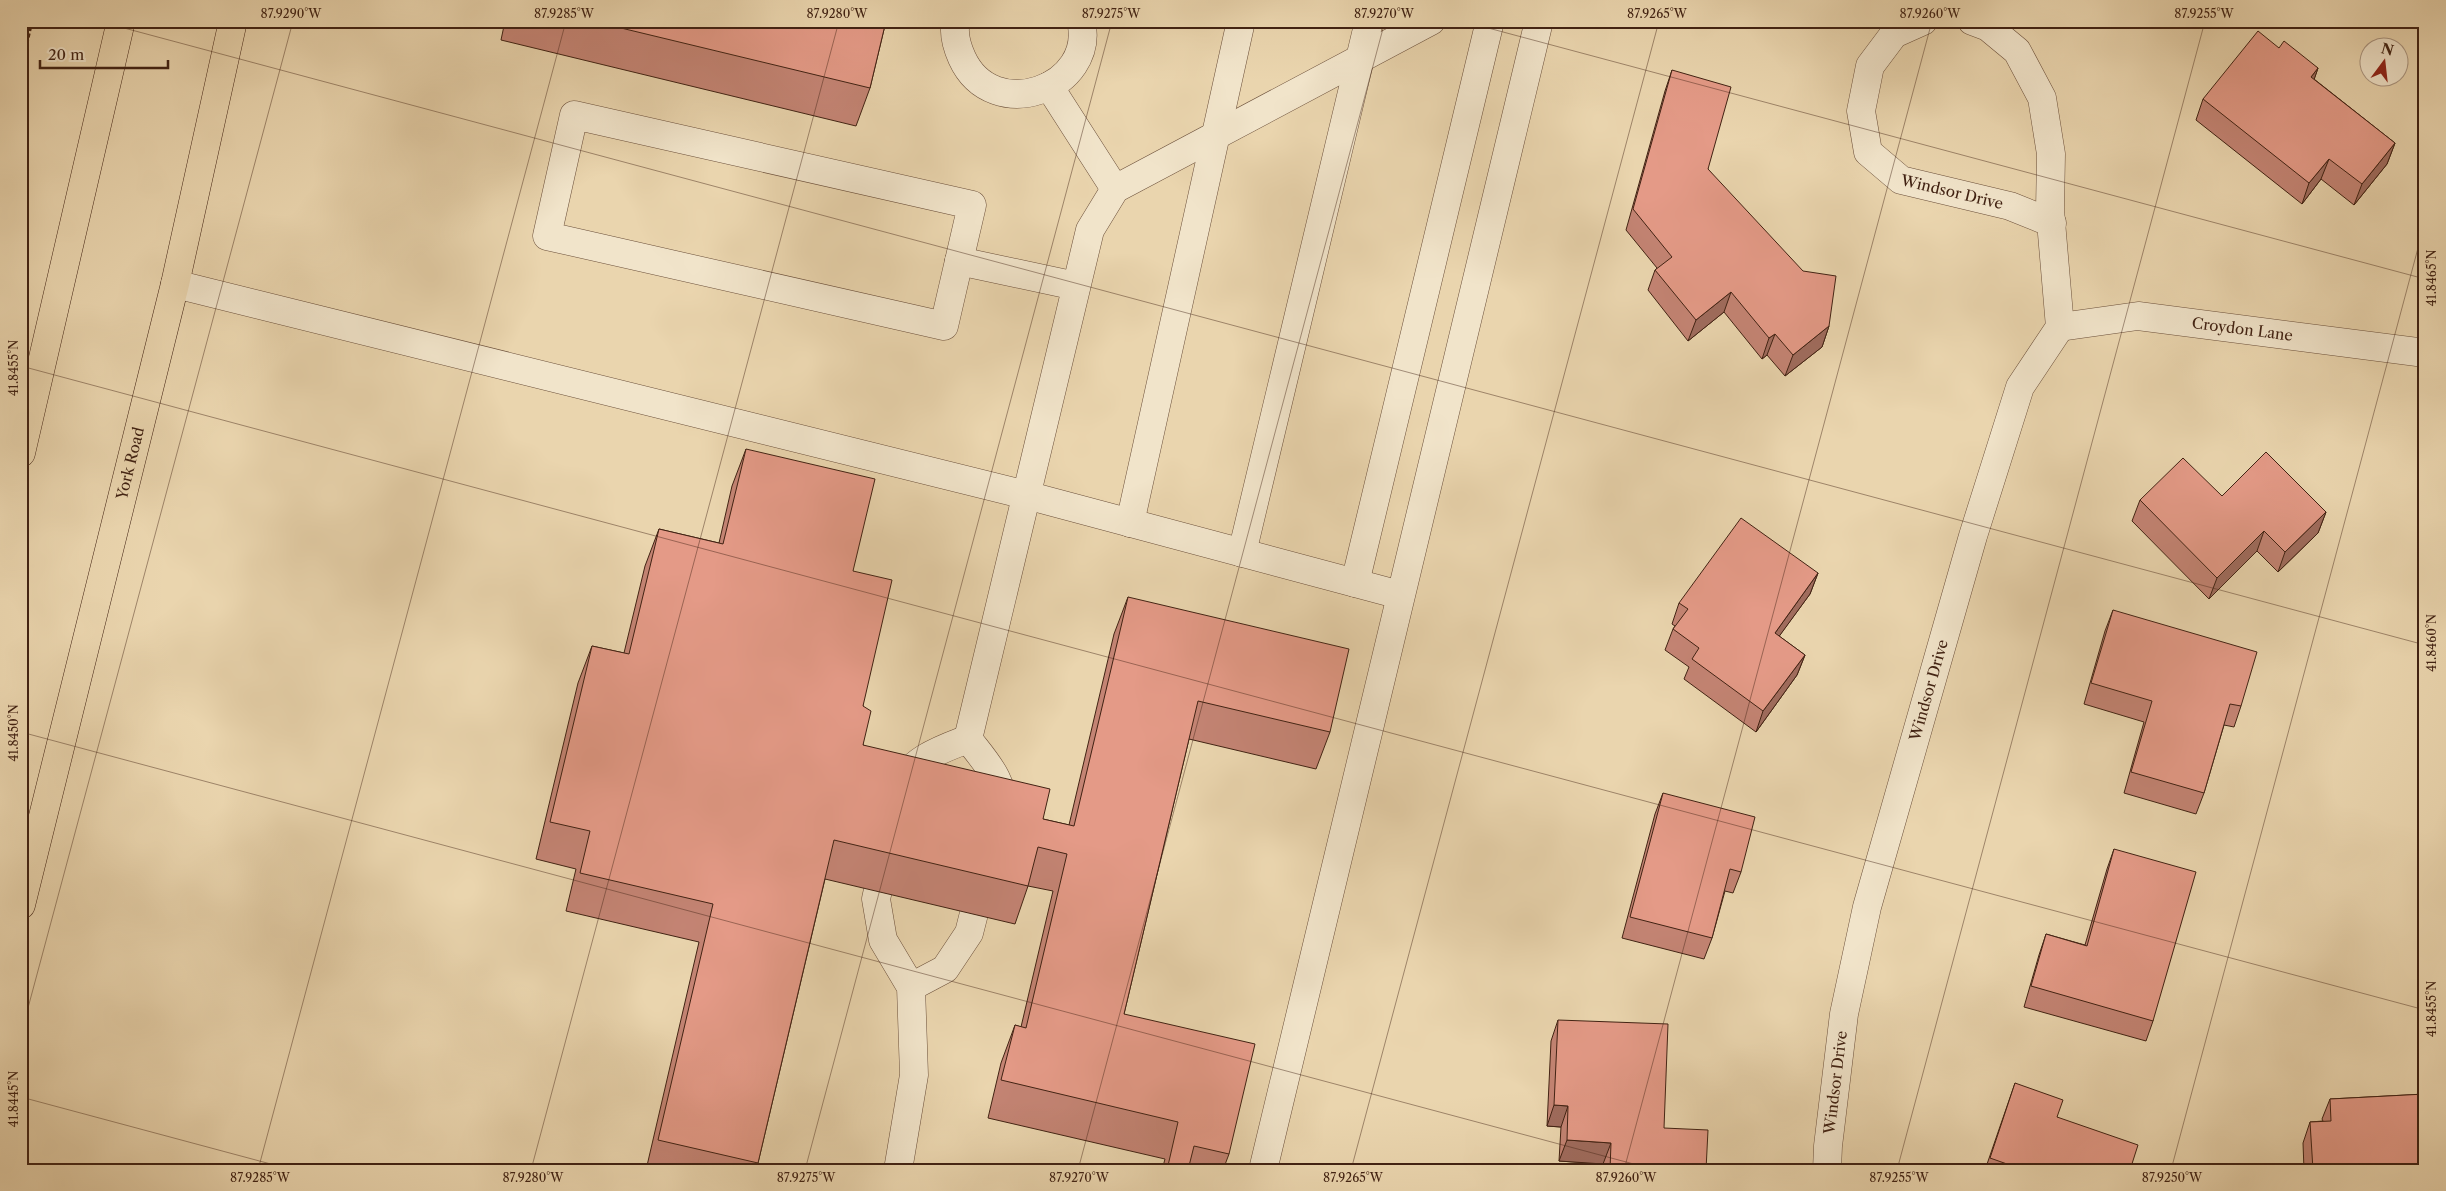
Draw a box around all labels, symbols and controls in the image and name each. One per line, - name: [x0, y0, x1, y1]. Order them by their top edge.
- text: 87.9290°W: [261, 6, 322, 21]
- text: 87.9285°W: [534, 6, 595, 21]
- text: 87.9280°W: [807, 6, 868, 21]
- text: 87.9275°W: [1082, 6, 1141, 21]
- text: 87.9270°W: [1354, 6, 1415, 21]
- text: 87.9265°W: [1627, 6, 1688, 21]
- text: 87.9260°W: [1900, 6, 1961, 21]
- text: 87.9255°W: [2174, 6, 2235, 21]
- scale bar: [40, 38, 168, 70]
- north arrow: [2358, 38, 2408, 88]
- text: N: [2379, 39, 2396, 60]
- text: 20 m: [48, 45, 84, 64]
- street label: Windsor Drive: [1898, 170, 2005, 213]
- text: 41.8465°N: [2424, 250, 2439, 306]
- street label: Croydon Lane: [2191, 313, 2294, 345]
- text: 41.8455°N: [6, 340, 21, 396]
- street label: York Road: [112, 425, 148, 502]
- text: 41.8460°N: [2424, 614, 2439, 672]
- street label: Windsor Drive: [1905, 637, 1952, 744]
- text: 41.8450°N: [6, 704, 21, 762]
- text: 41.8455°N: [2424, 981, 2439, 1037]
- street label: Windsor Drive: [1819, 1029, 1851, 1136]
- text: 41.8445°N: [6, 1071, 21, 1127]
- text: 87.9285°W: [230, 1170, 291, 1185]
- text: 87.9280°W: [503, 1170, 564, 1185]
- text: 87.9275°W: [777, 1170, 836, 1185]
- text: 87.9270°W: [1049, 1170, 1110, 1185]
- text: 87.9265°W: [1323, 1170, 1384, 1185]
- text: 87.9260°W: [1596, 1170, 1657, 1185]
- text: 87.9255°W: [1869, 1170, 1930, 1185]
- text: 87.9250°W: [2142, 1170, 2203, 1185]

